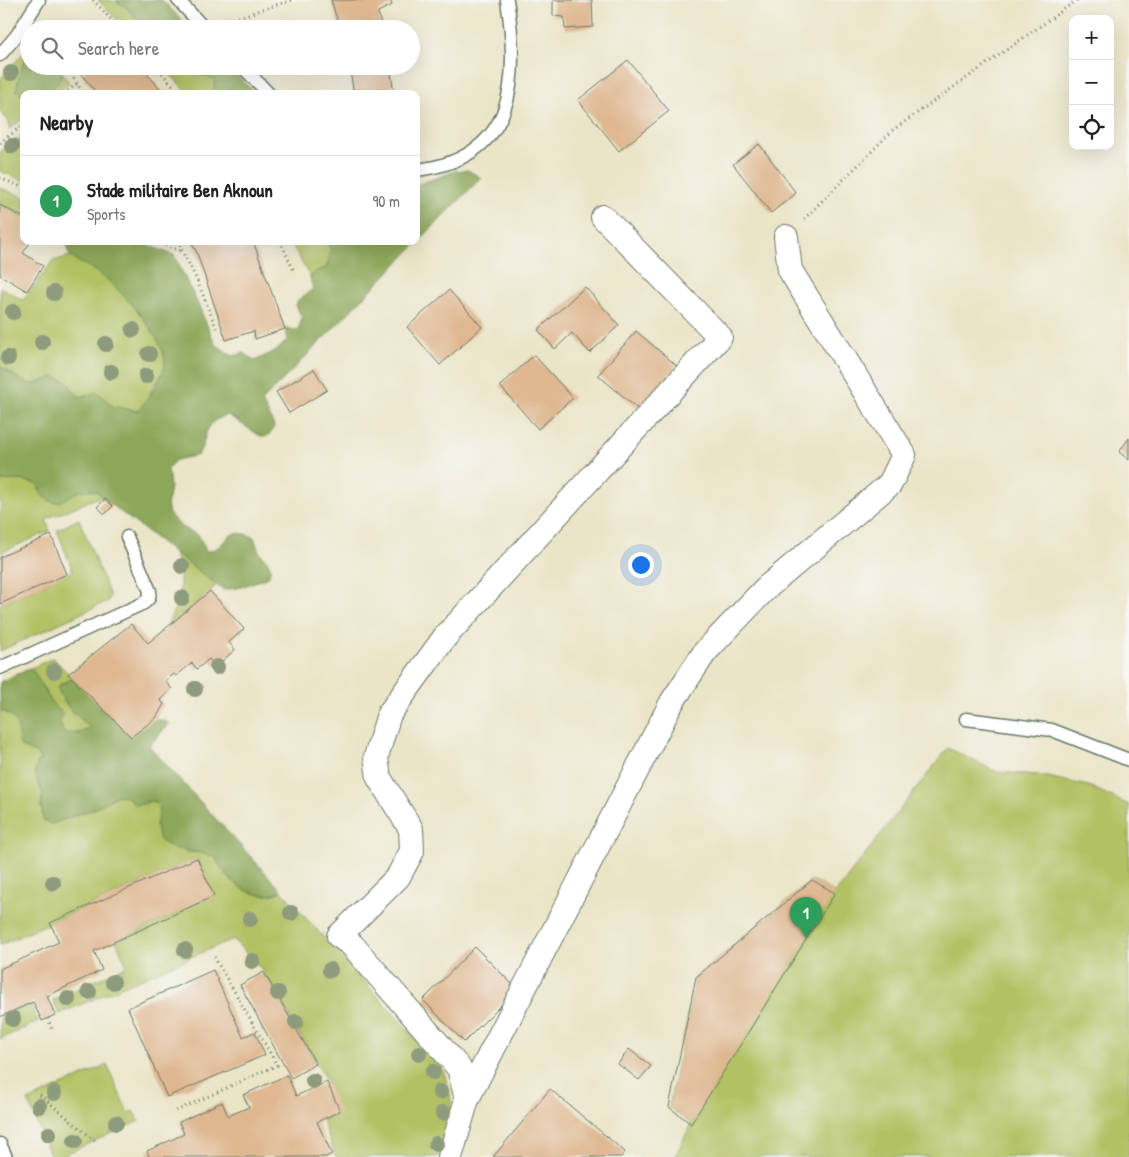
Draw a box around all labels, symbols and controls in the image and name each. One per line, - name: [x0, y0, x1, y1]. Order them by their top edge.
- map controls: [1069, 15, 1114, 150]
- button: +: [1069, 15, 1114, 60]
- search box: [20, 20, 420, 75]
- icon: search: [38, 34, 66, 62]
- text: Search here: [78, 35, 159, 61]
- button: −: [1069, 60, 1114, 105]
- button: locate: [1069, 105, 1114, 150]
- text: Nearby: [40, 108, 93, 137]
- text: Stade militaire Ben Aknoun: [87, 177, 273, 203]
- text: 1: [53, 190, 59, 212]
- text: 90 m: [372, 190, 400, 212]
- text: Sports: [87, 203, 125, 225]
- your location: [628, 552, 654, 578]
- pin: 1: [790, 897, 822, 938]

